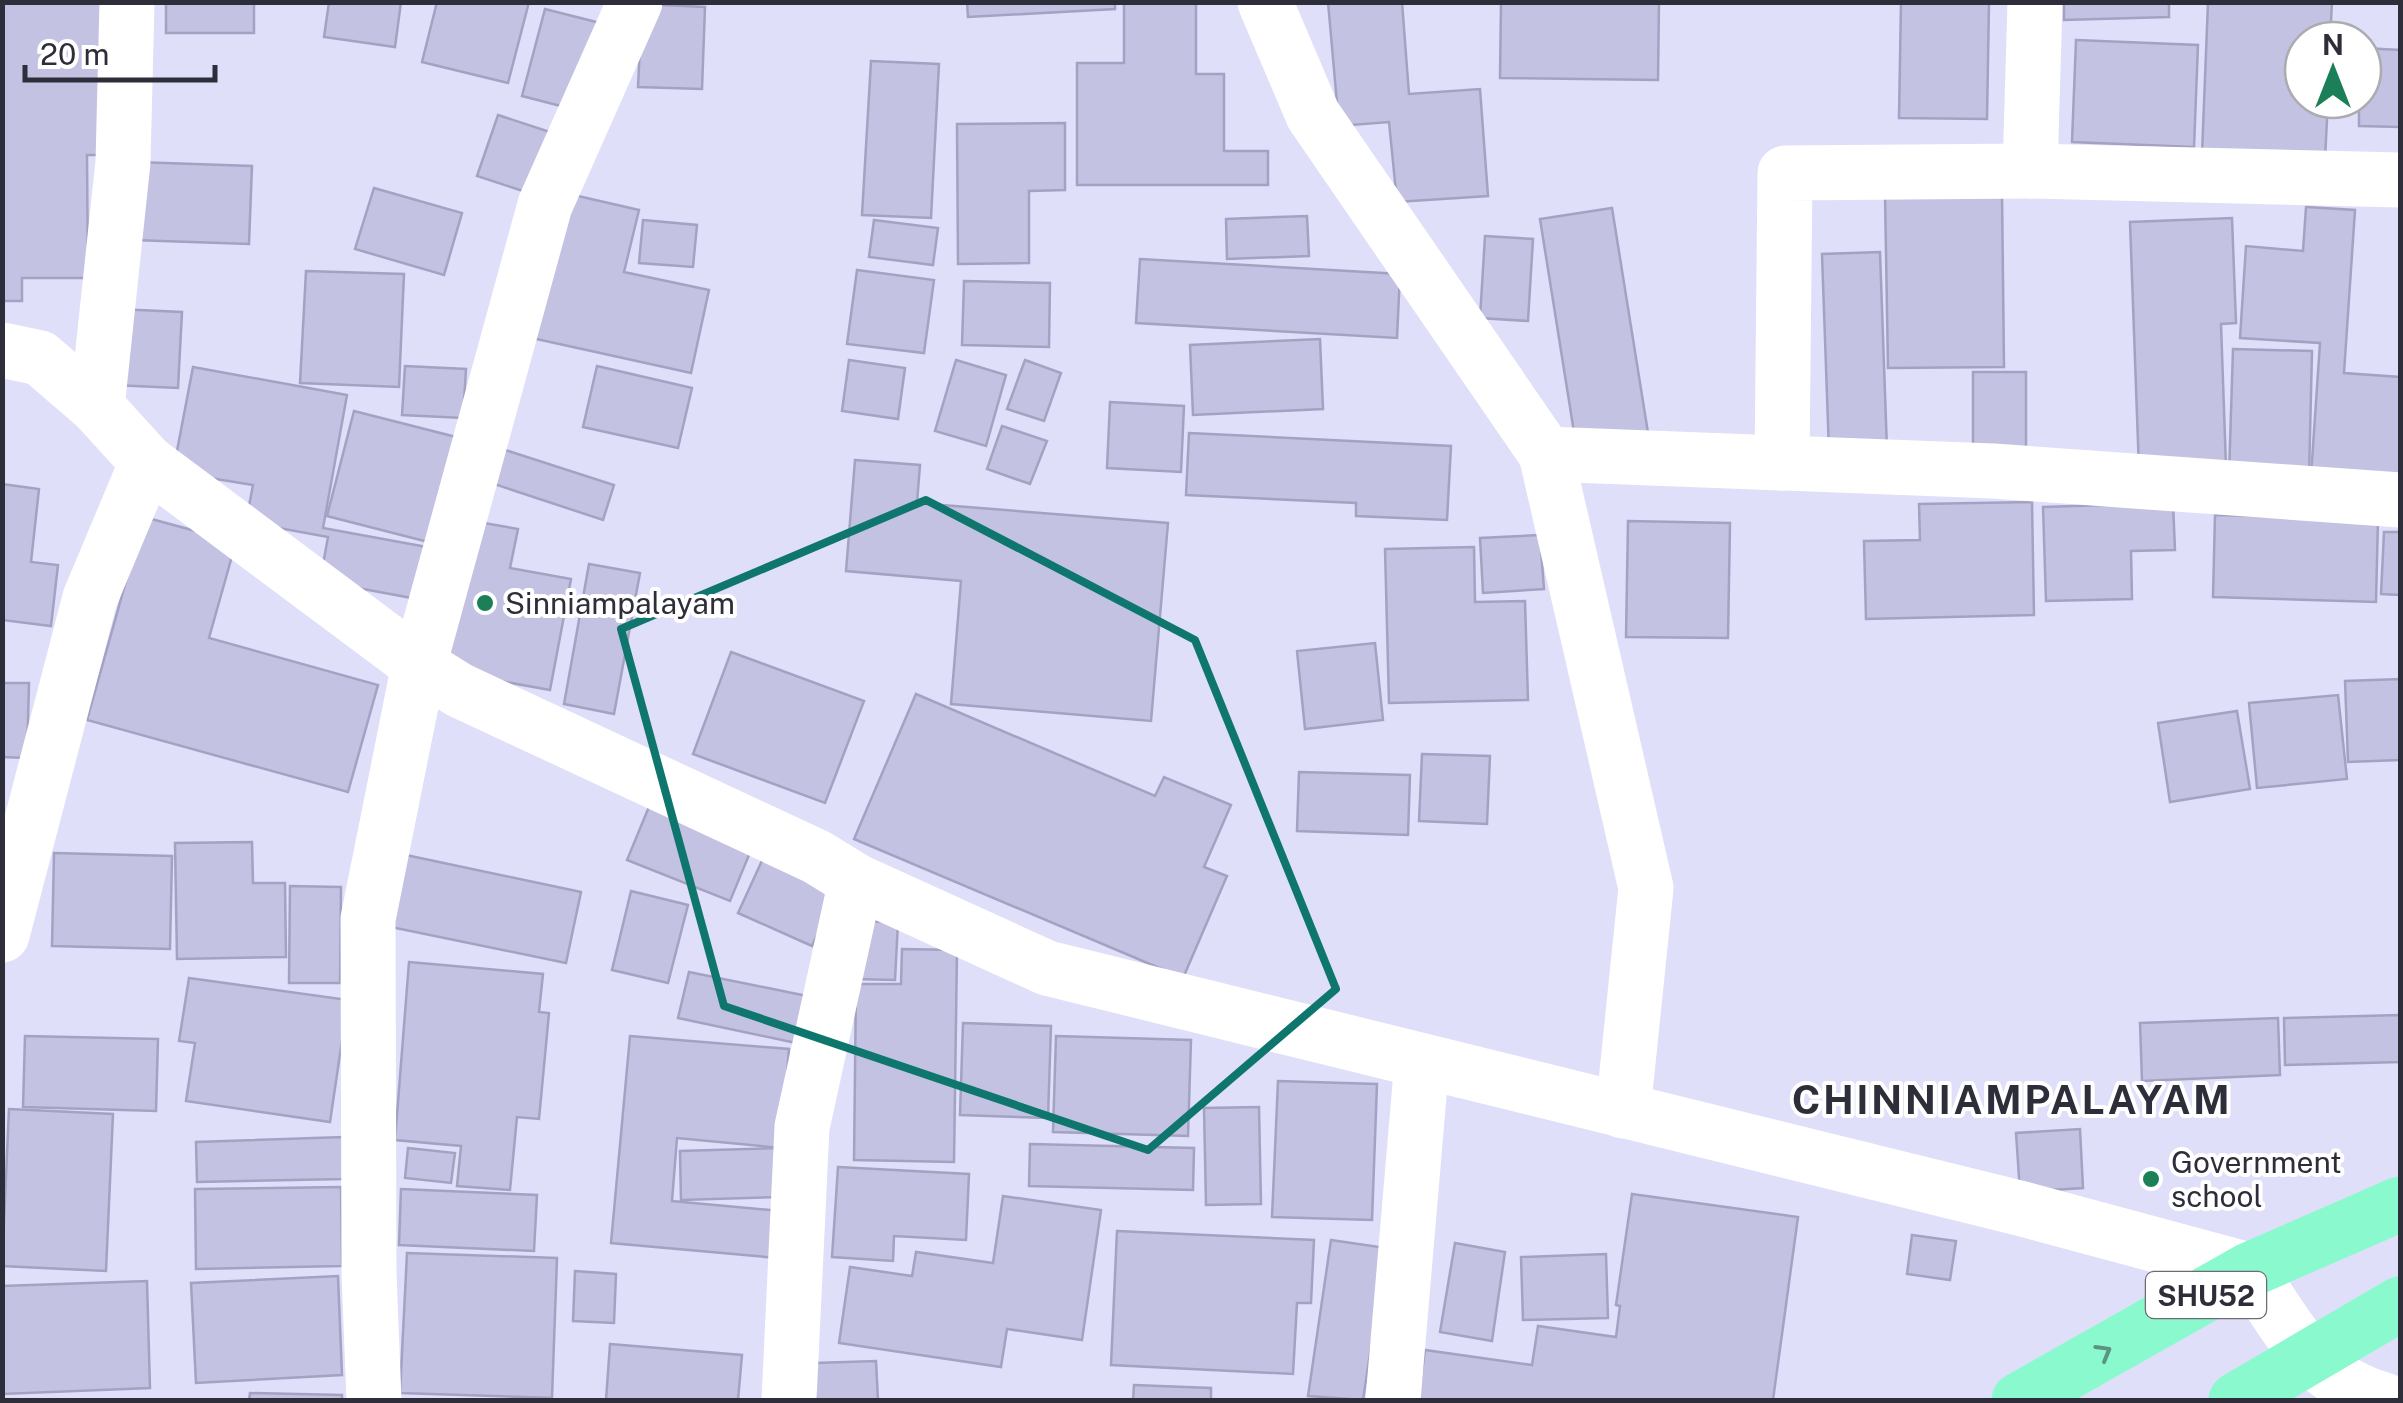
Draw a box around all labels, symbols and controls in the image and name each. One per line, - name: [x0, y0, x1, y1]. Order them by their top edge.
- scale bar: [25, 20, 215, 82]
- north arrow: [2283, 20, 2383, 120]
- text: N: [2322, 28, 2344, 61]
- text: 20 m: [40, 36, 109, 72]
- place label: Sinniampalayam: [505, 585, 735, 621]
- marker: Sinniampalayam: [474, 592, 496, 614]
- district label: CHINNIAMPALAYAM: [1792, 1076, 2232, 1123]
- place label: Government school: [2171, 1144, 2342, 1214]
- marker: Government school: [2140, 1168, 2162, 1190]
- road number: SHU52: [2146, 1272, 2266, 1318]
- one-way arrow: [2094, 1345, 2112, 1365]

